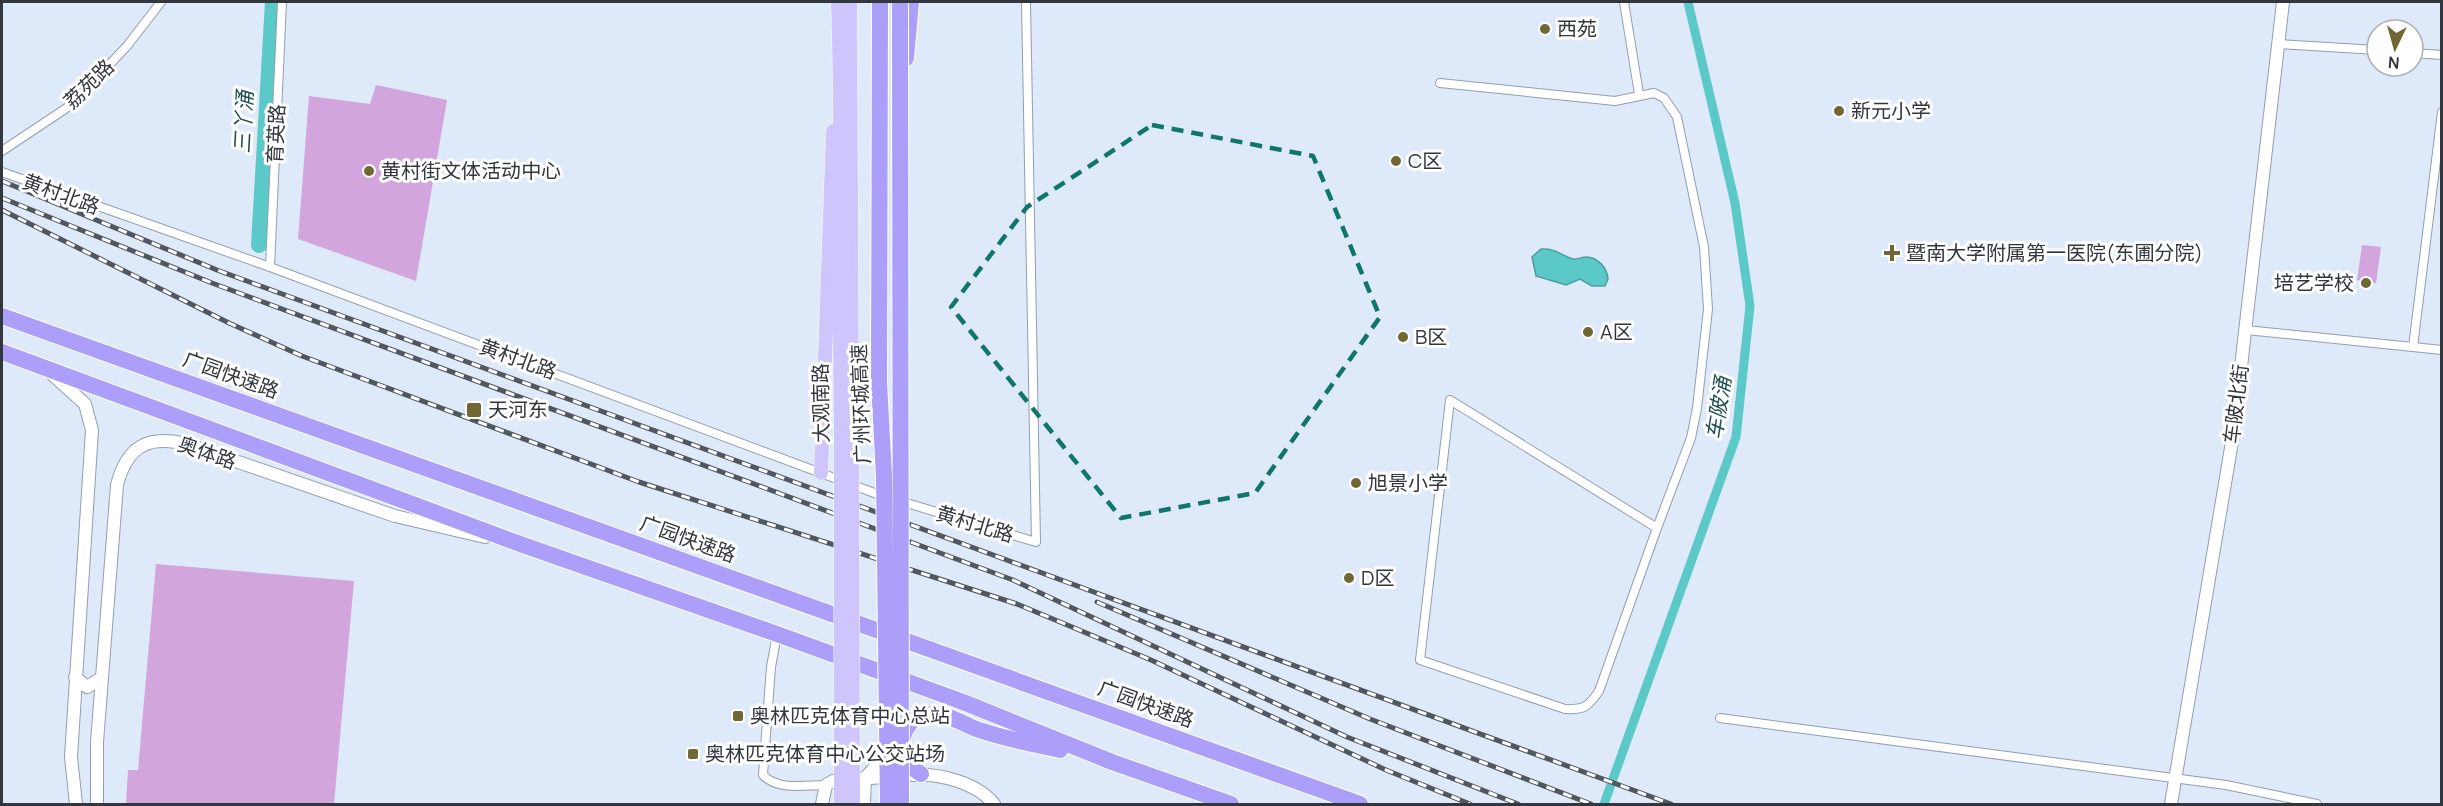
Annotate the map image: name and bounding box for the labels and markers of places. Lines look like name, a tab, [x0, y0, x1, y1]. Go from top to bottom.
place label: 西苑	[1557, 15, 1597, 42]
marker: 西苑	[1538, 22, 1552, 36]
place label: 新元小学	[1851, 97, 1931, 124]
marker: 新元小学	[1832, 104, 1846, 118]
place label: C区	[1408, 147, 1442, 174]
marker: C区	[1389, 154, 1403, 168]
place label: 黄村街文体活动中心	[381, 157, 561, 184]
marker: 黄村街文体活动中心	[362, 164, 376, 178]
place label: 暨南大学附属第一医院(东圃分院)	[1906, 239, 2203, 266]
marker: 暨南大学附属第一医院(东圃分院)	[1883, 244, 1901, 262]
place label: 培艺学校	[2274, 269, 2354, 296]
marker: 培艺学校	[2359, 276, 2373, 290]
place label: A区	[1600, 318, 1633, 345]
place label: B区	[1415, 323, 1447, 350]
marker: A区	[1581, 325, 1595, 339]
marker: B区	[1396, 330, 1410, 344]
place label: 天河东	[488, 396, 548, 423]
marker: 天河东	[465, 401, 483, 419]
place label: 旭景小学	[1368, 469, 1448, 496]
marker: 旭景小学	[1349, 476, 1363, 490]
place label: D区	[1361, 564, 1394, 591]
marker: D区	[1342, 571, 1356, 585]
place label: 奥林匹克体育中心总站	[750, 702, 950, 729]
marker: 奥林匹克体育中心总站	[731, 709, 745, 723]
place label: 奥林匹克体育中心公交站场	[705, 740, 945, 767]
marker: 奥林匹克体育中心公交站场	[686, 747, 700, 761]

